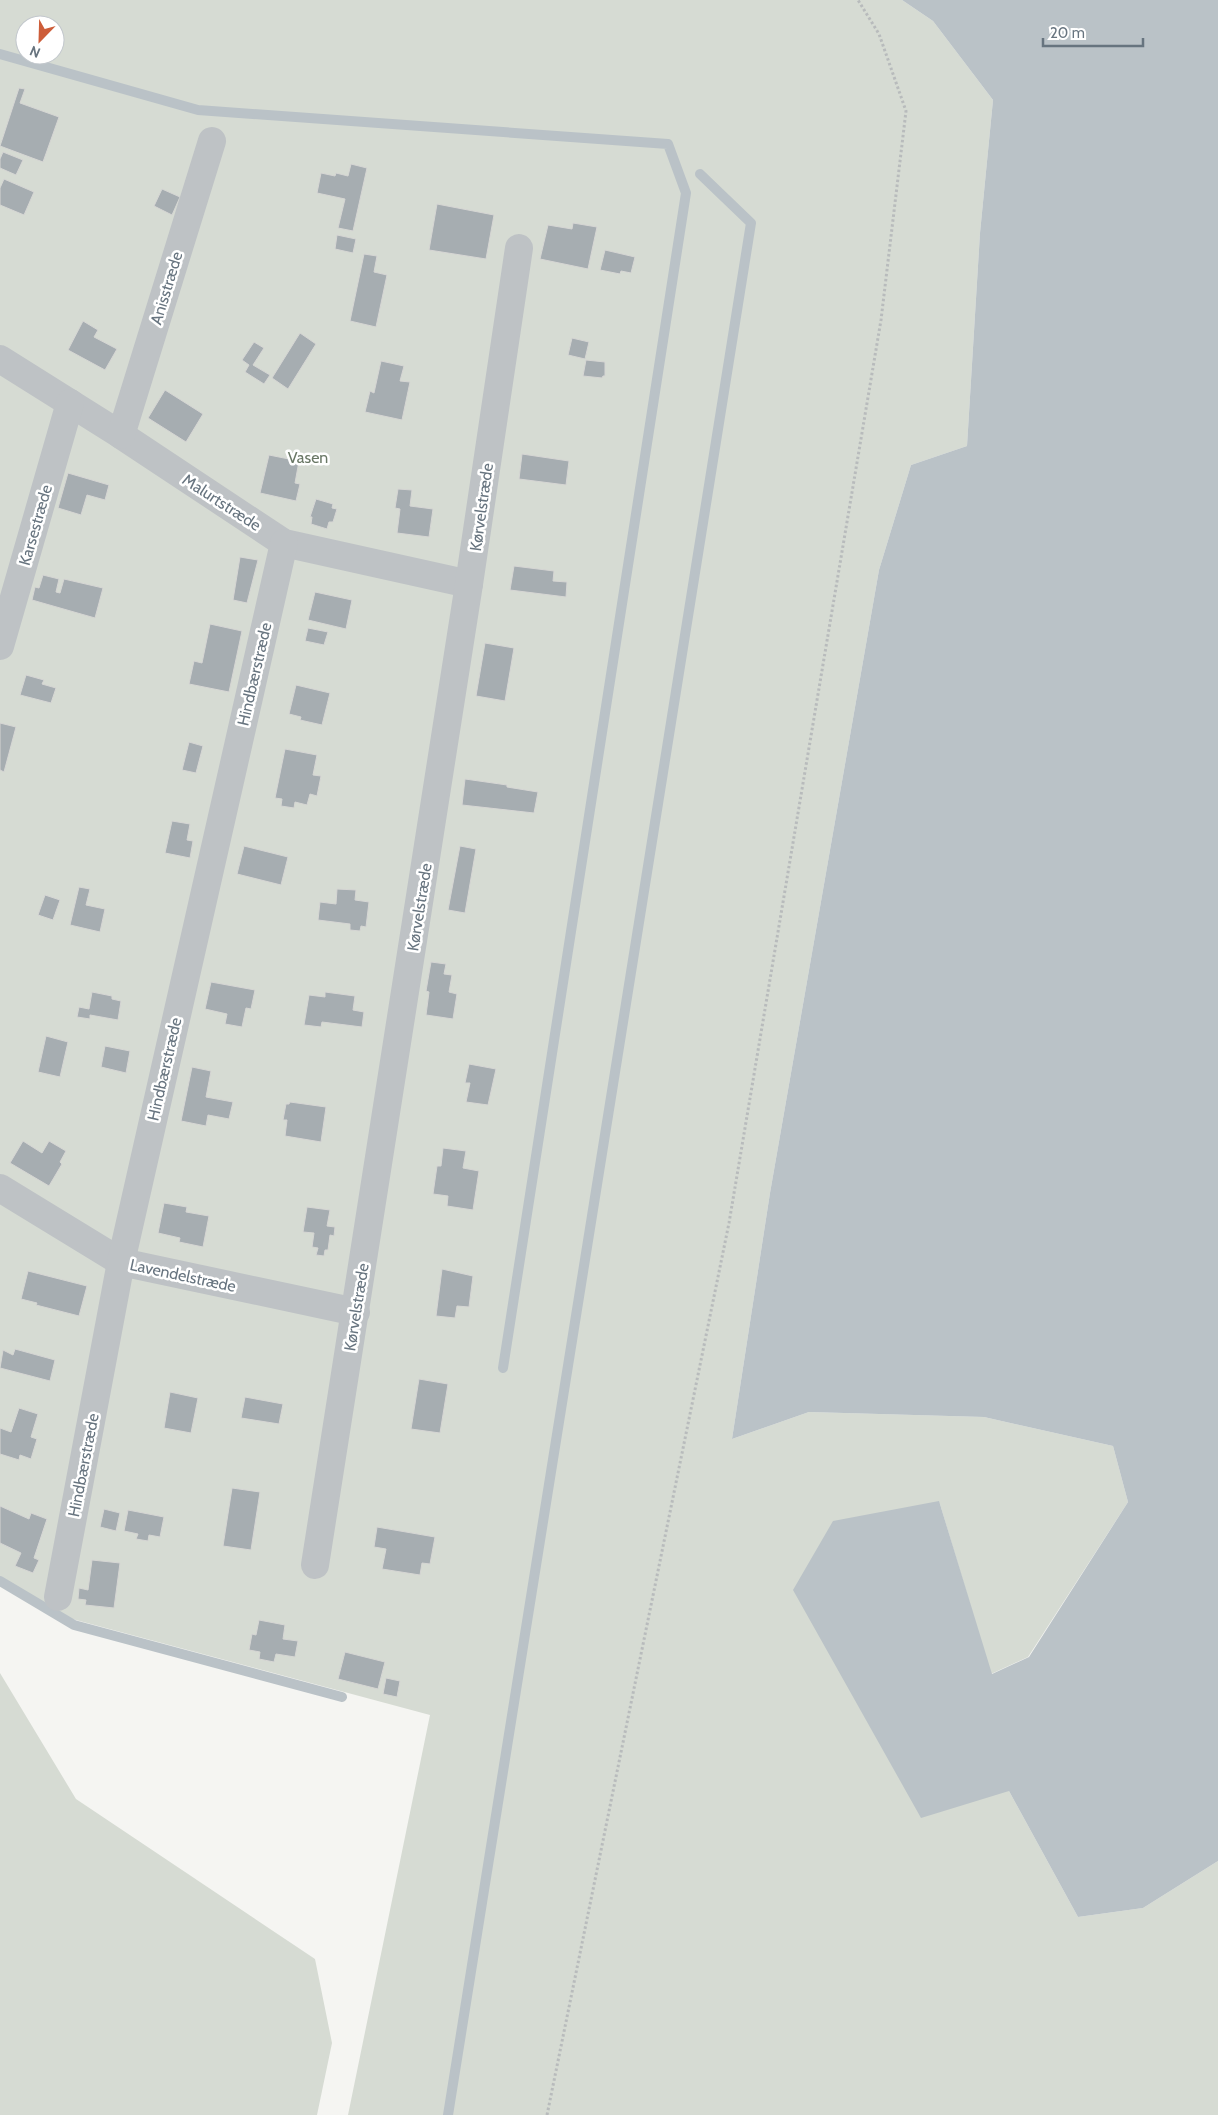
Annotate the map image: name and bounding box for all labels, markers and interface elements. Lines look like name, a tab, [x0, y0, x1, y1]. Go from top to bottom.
north arrow	[15, 15, 65, 65]
scale bar	[1043, 15, 1143, 47]
text: 20 m	[1050, 24, 1085, 42]
text: N	[27, 42, 43, 62]
street label: Anisstræde	[146, 249, 187, 327]
park label: Vasen	[288, 448, 328, 467]
street label: Kørvelstræde	[466, 462, 497, 552]
street label: Malurtstræde	[179, 470, 265, 535]
street label: Karsestræde	[15, 483, 56, 568]
street label: Hindbærstræde	[233, 621, 276, 728]
street label: Kørvelstræde	[403, 862, 436, 952]
street label: Hindbærstræde	[143, 1016, 186, 1123]
street label: Lavendelstræde	[128, 1255, 238, 1296]
street label: Kørvelstræde	[340, 1262, 373, 1352]
street label: Hindbærstræde	[64, 1412, 103, 1519]

